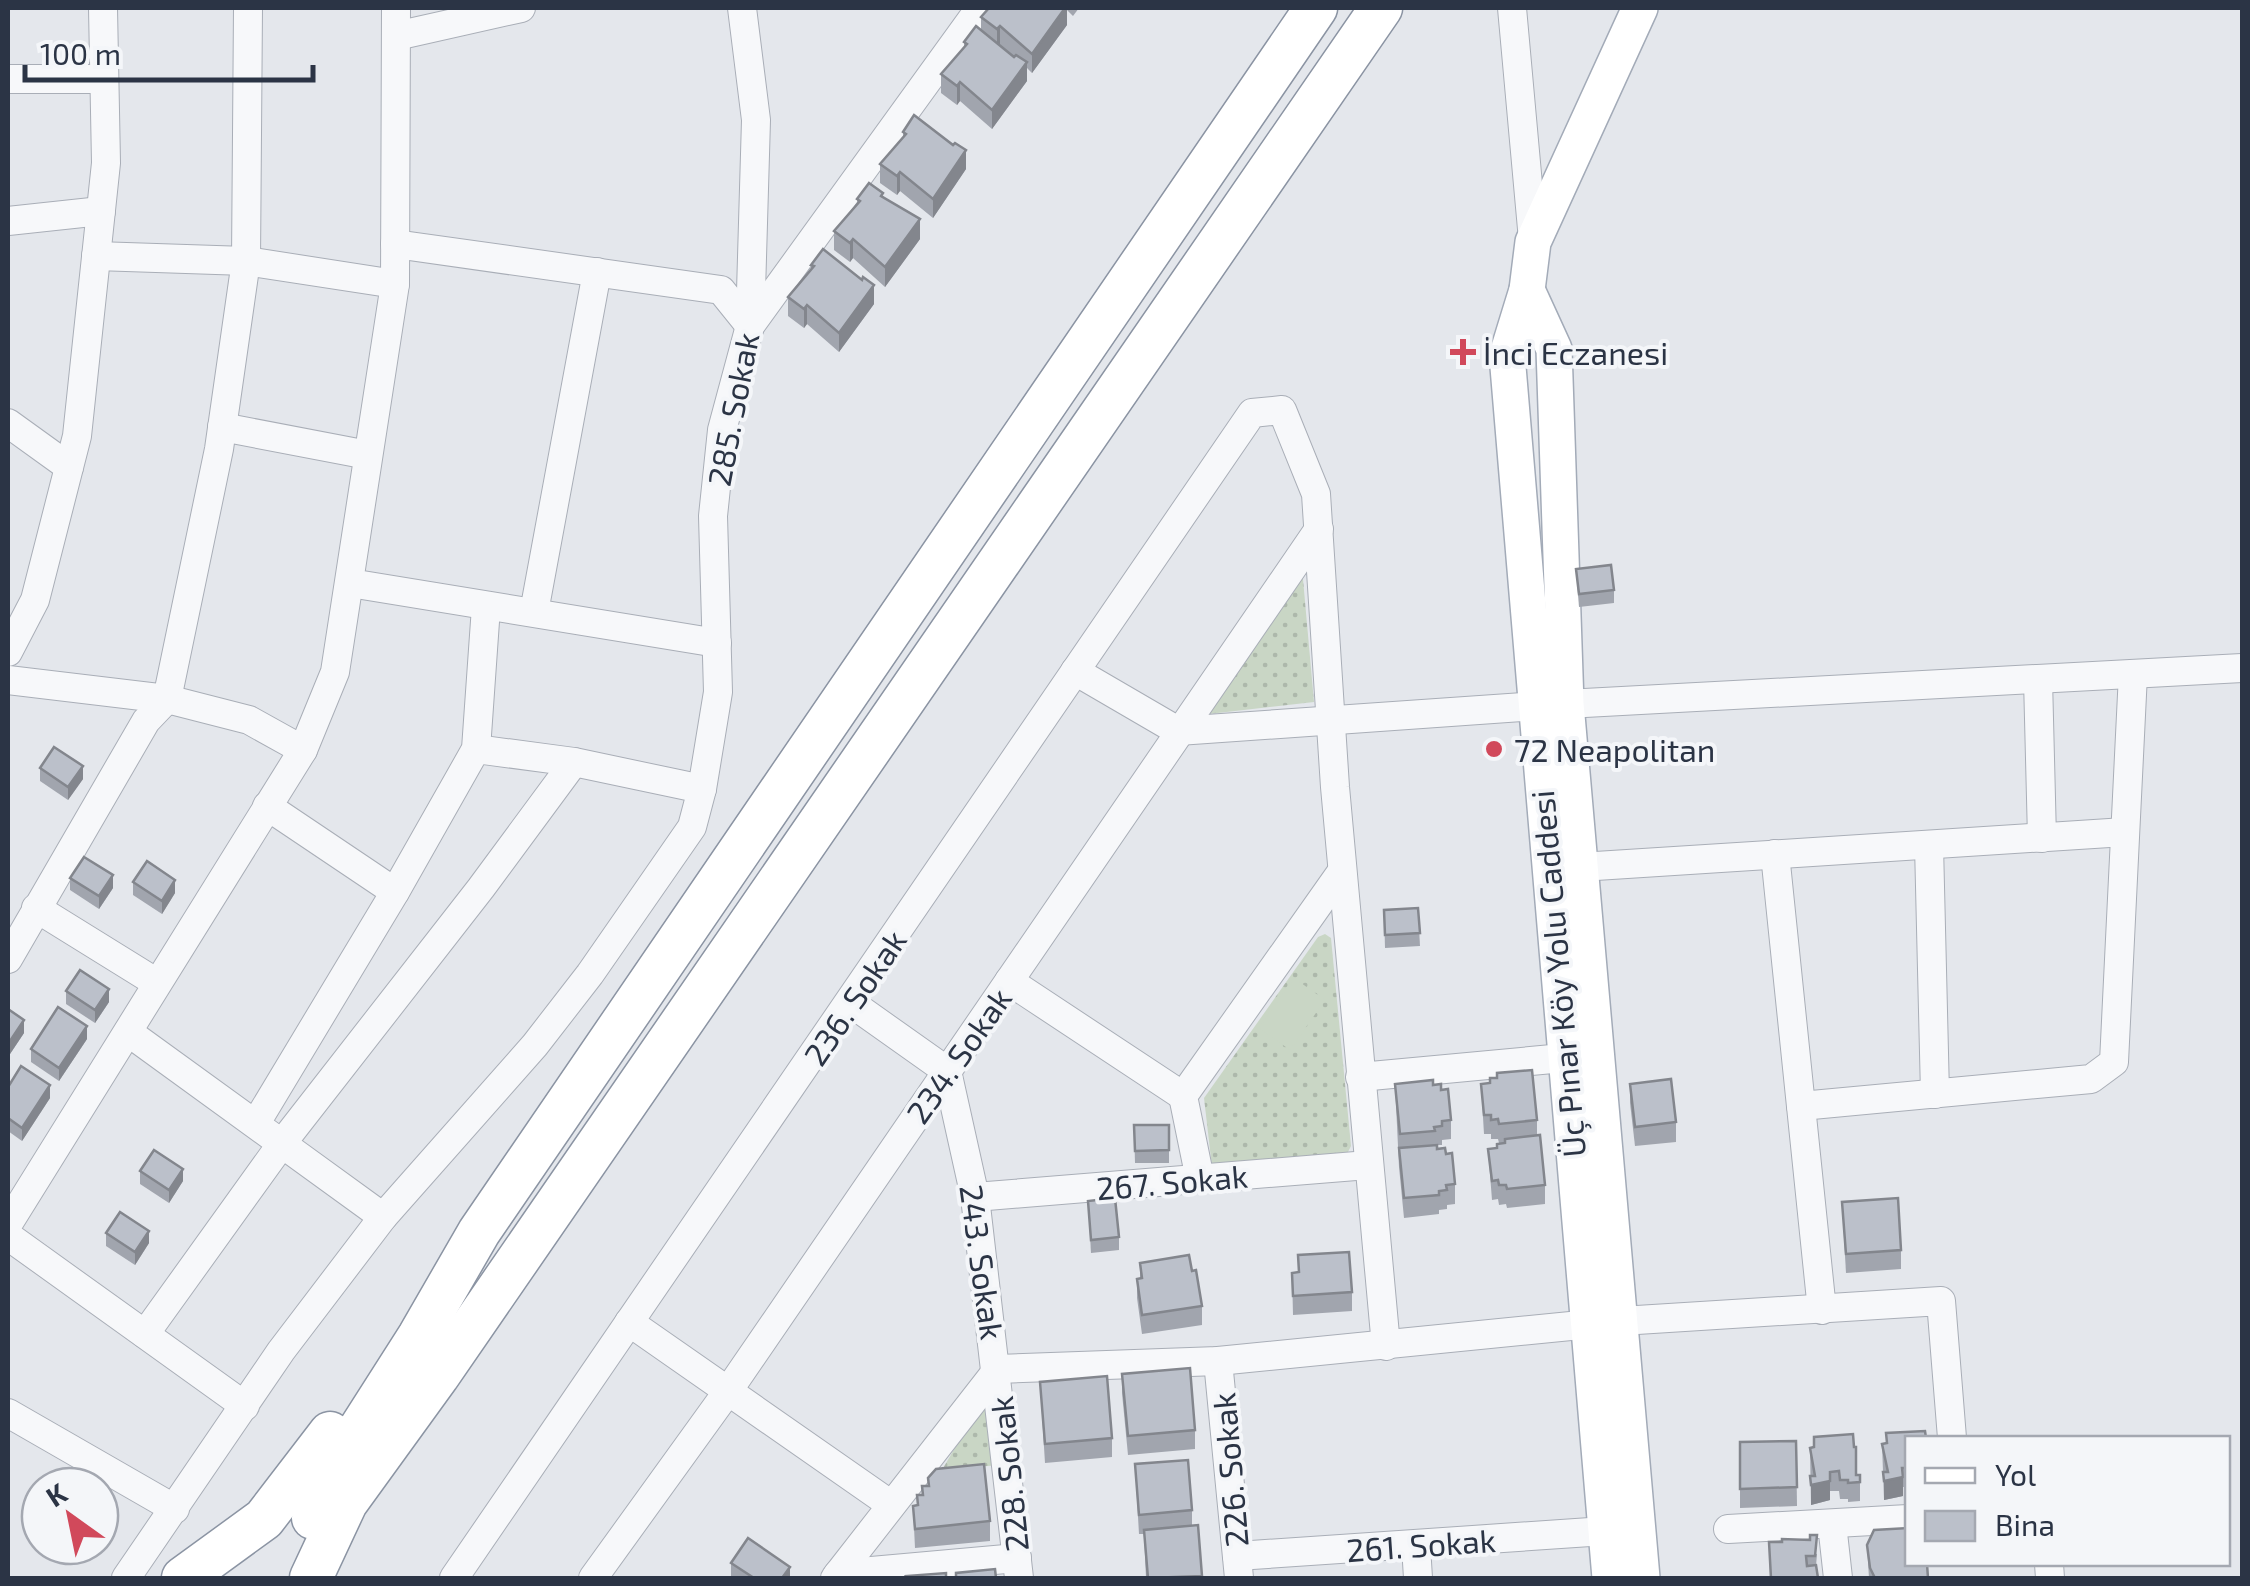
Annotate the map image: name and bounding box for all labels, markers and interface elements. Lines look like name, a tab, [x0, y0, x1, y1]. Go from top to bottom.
scale bar	[25, 20, 312, 82]
text: 100 m	[40, 35, 121, 71]
street label: 285. Sokak	[699, 329, 765, 489]
place label: İnci Eczanesi	[1483, 333, 1668, 371]
marker: İnci Eczanesi	[1452, 341, 1474, 363]
place label: 72 Neapolitan	[1514, 730, 1715, 768]
marker: 72 Neapolitan	[1483, 738, 1505, 760]
street label: Üç Pınar Köy Yolu Caddesi	[1522, 789, 1594, 1159]
street label: 236. Sokak	[795, 922, 913, 1072]
street label: 234. Sokak	[898, 980, 1018, 1130]
street label: 267. Sokak	[1095, 1155, 1249, 1207]
street label: 243. Sokak	[953, 1182, 1013, 1342]
street label: 226. Sokak	[1203, 1391, 1255, 1549]
street label: 228. Sokak	[981, 1394, 1035, 1554]
legend	[1905, 1436, 2230, 1566]
text: Yol	[1995, 1456, 2036, 1492]
north arrow	[20, 1466, 120, 1566]
text: K	[39, 1475, 73, 1513]
text: Bina	[1995, 1506, 2055, 1542]
street label: 261. Sokak	[1345, 1520, 1497, 1568]

